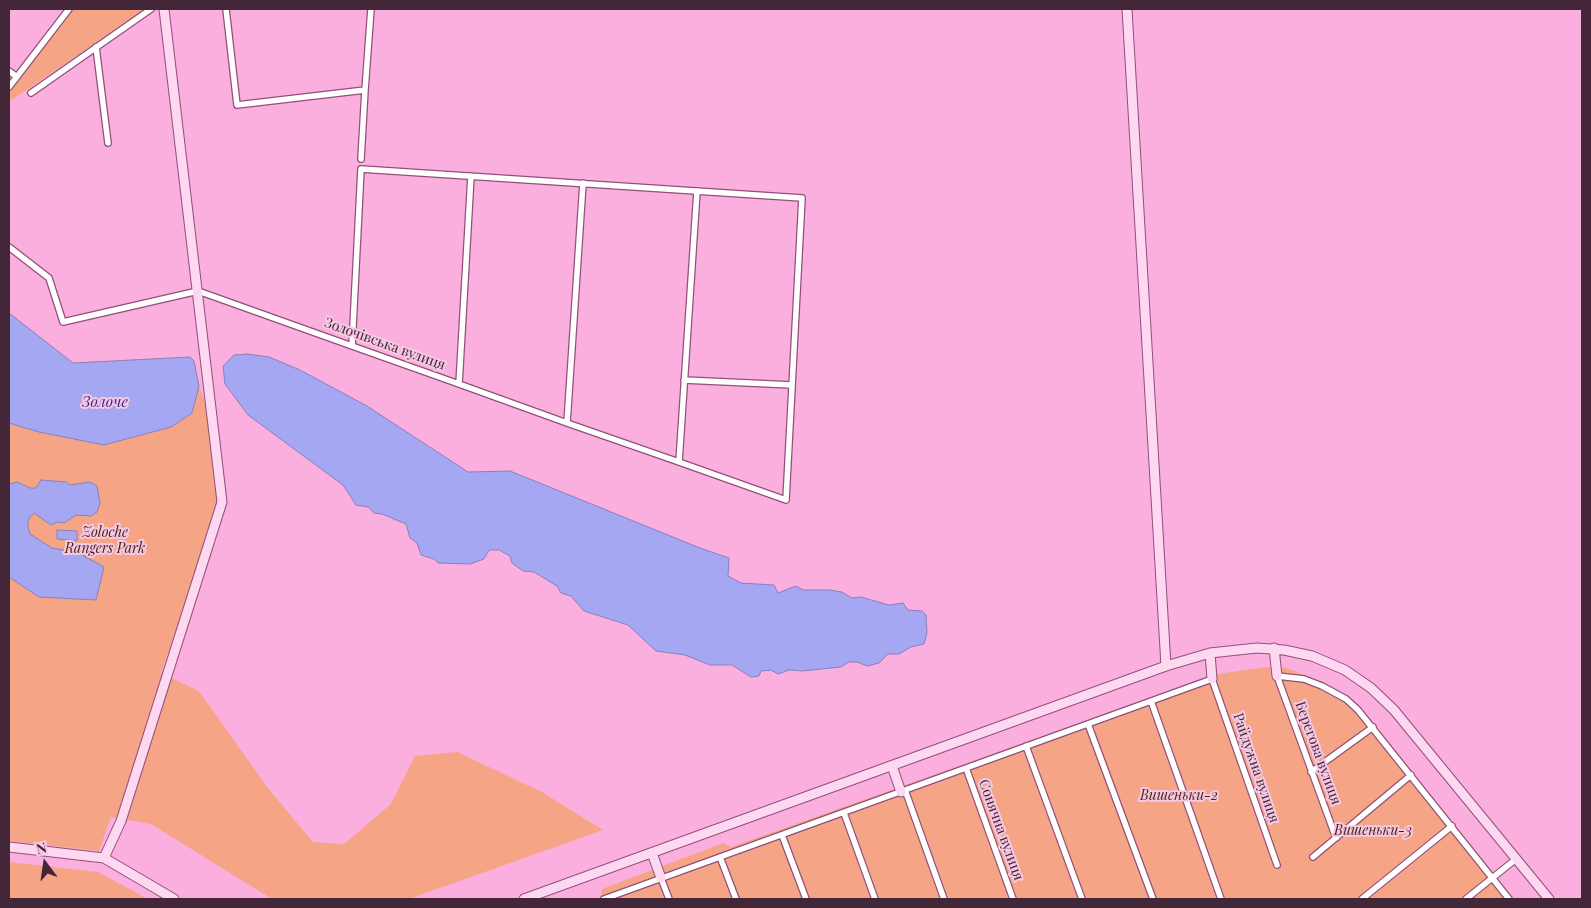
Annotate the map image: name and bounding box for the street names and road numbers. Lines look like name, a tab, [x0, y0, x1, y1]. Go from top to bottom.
street label: Золочівська вулиця	[322, 314, 448, 374]
street label: Берегова вулиця	[1292, 699, 1344, 807]
street label: Райдужна вулиця	[1229, 711, 1283, 825]
street label: Сонячна вулиця	[975, 777, 1027, 883]

